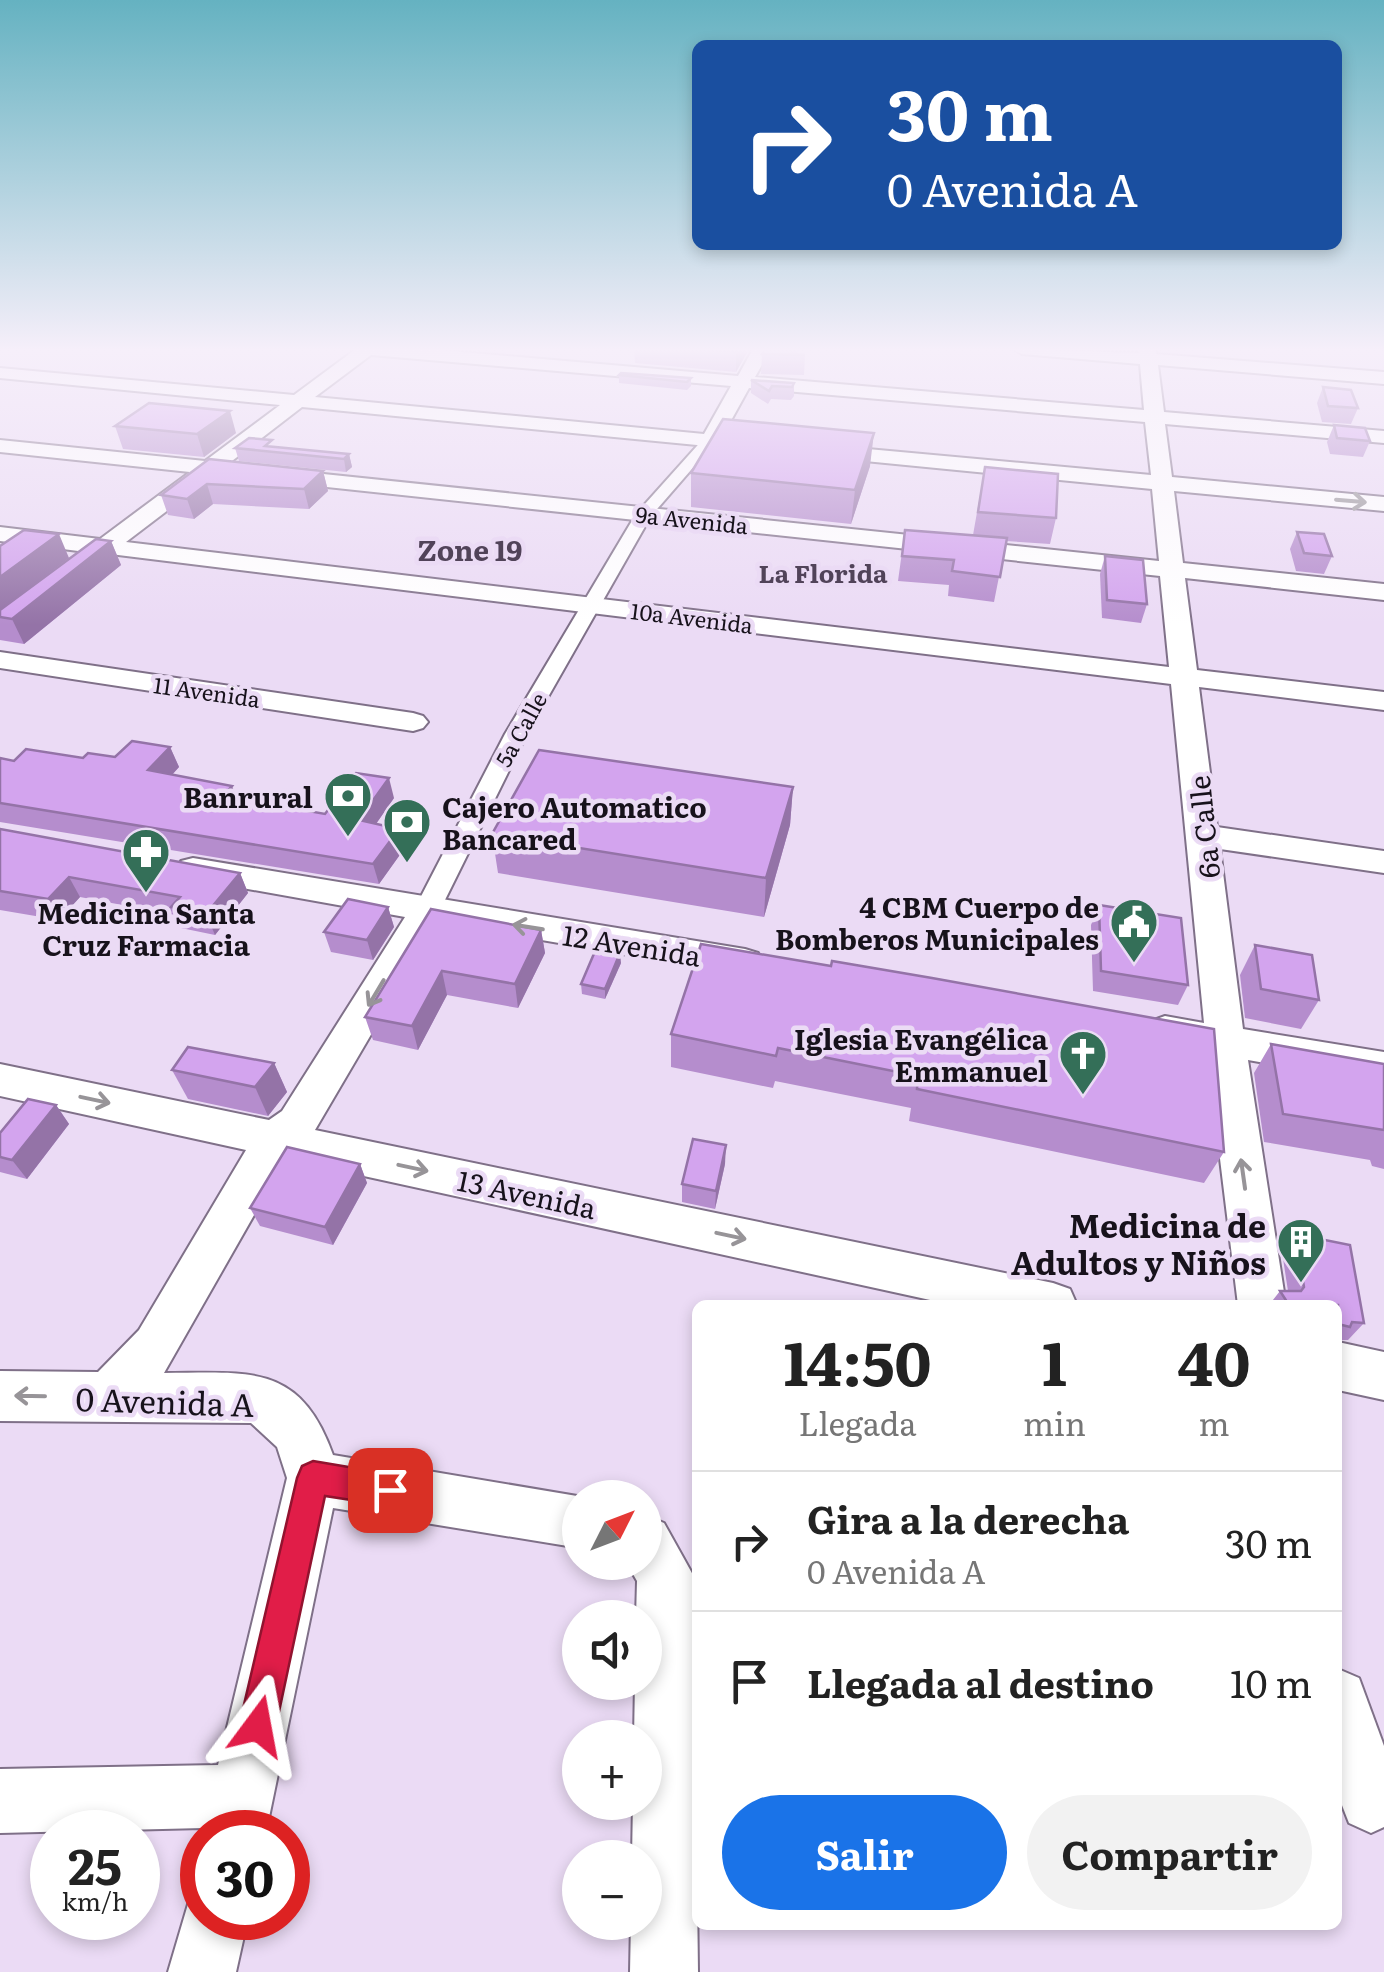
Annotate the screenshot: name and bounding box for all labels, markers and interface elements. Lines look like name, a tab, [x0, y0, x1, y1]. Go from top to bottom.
text: 30 m	[887, 59, 1053, 163]
icon: right	[722, 80, 852, 210]
text: 0 Avenida A	[887, 154, 1138, 221]
one-way arrow	[1335, 492, 1367, 511]
street label: 9a Avenida	[634, 497, 750, 541]
district label: Zone 19	[418, 528, 522, 570]
district label: La Florida	[758, 554, 888, 591]
street label: 10a Avenida	[629, 593, 755, 641]
street label: 11 Avenida	[152, 667, 263, 715]
street label: 5a Calle	[486, 686, 554, 772]
bank icon: Banrural	[322, 770, 374, 838]
street label: 6a Calle	[1177, 774, 1229, 880]
place label: Banrural	[183, 775, 313, 817]
place label: Cajero Automatico Bancared	[442, 785, 707, 859]
bank icon: Cajero Automatico Bancared	[381, 796, 433, 864]
pharmacy icon: Medicina Santa Cruz Farmacia	[120, 826, 172, 894]
place label: 4 CBM Cuerpo de Bomberos Municipales	[775, 885, 1099, 959]
place label: Medicina Santa Cruz Farmacia	[37, 891, 256, 965]
public building icon: 4 CBM Cuerpo de Bomberos Municipales	[1108, 896, 1160, 964]
street label: 12 Avenida	[560, 912, 704, 976]
one-way arrow	[512, 917, 545, 935]
one-way arrow	[366, 978, 386, 1007]
place label: Iglesia Evangélica Emmanuel	[794, 1017, 1049, 1091]
church icon: Iglesia Evangélica Emmanuel	[1057, 1028, 1109, 1096]
one-way arrow	[78, 1092, 110, 1111]
street label: 13 Avenida	[454, 1158, 600, 1228]
one-way arrow	[1234, 1158, 1252, 1190]
one-way arrow	[396, 1160, 428, 1179]
place label: Medicina de Adultos y Niños	[1011, 1200, 1266, 1285]
building icon: Medicina de Adultos y Niños	[1275, 1216, 1327, 1284]
one-way arrow	[714, 1228, 746, 1247]
text: 14:50	[783, 1315, 932, 1404]
text: 1	[1042, 1315, 1067, 1404]
text: 40	[1177, 1315, 1251, 1404]
street label: 0 Avenida A	[75, 1373, 256, 1427]
one-way arrow	[15, 1386, 48, 1406]
text: Llegada	[798, 1398, 917, 1446]
text: min	[1023, 1398, 1086, 1446]
text: m	[1198, 1398, 1229, 1446]
pin	[348, 1448, 433, 1533]
icon: arrive	[363, 1463, 418, 1518]
north arrow	[562, 1480, 662, 1580]
map controls	[562, 1480, 662, 1940]
text: Gira a la derecha	[807, 1489, 1129, 1546]
text: 30 m	[1225, 1513, 1312, 1570]
icon: right	[722, 1514, 777, 1569]
text: 0 Avenida A	[807, 1546, 986, 1594]
button: sound	[562, 1600, 662, 1700]
text: Llegada al destino	[807, 1653, 1154, 1710]
text: 10 m	[1230, 1653, 1312, 1710]
icon: arrive	[722, 1654, 777, 1709]
position arrow	[206, 1674, 310, 1778]
button: +	[562, 1720, 662, 1820]
button: Salir	[722, 1795, 1007, 1910]
button: Compartir	[1027, 1795, 1312, 1910]
speed limit sign: 30	[180, 1810, 310, 1940]
text: 25	[68, 1826, 122, 1900]
button: −	[562, 1840, 662, 1940]
text: km/h	[62, 1882, 128, 1919]

